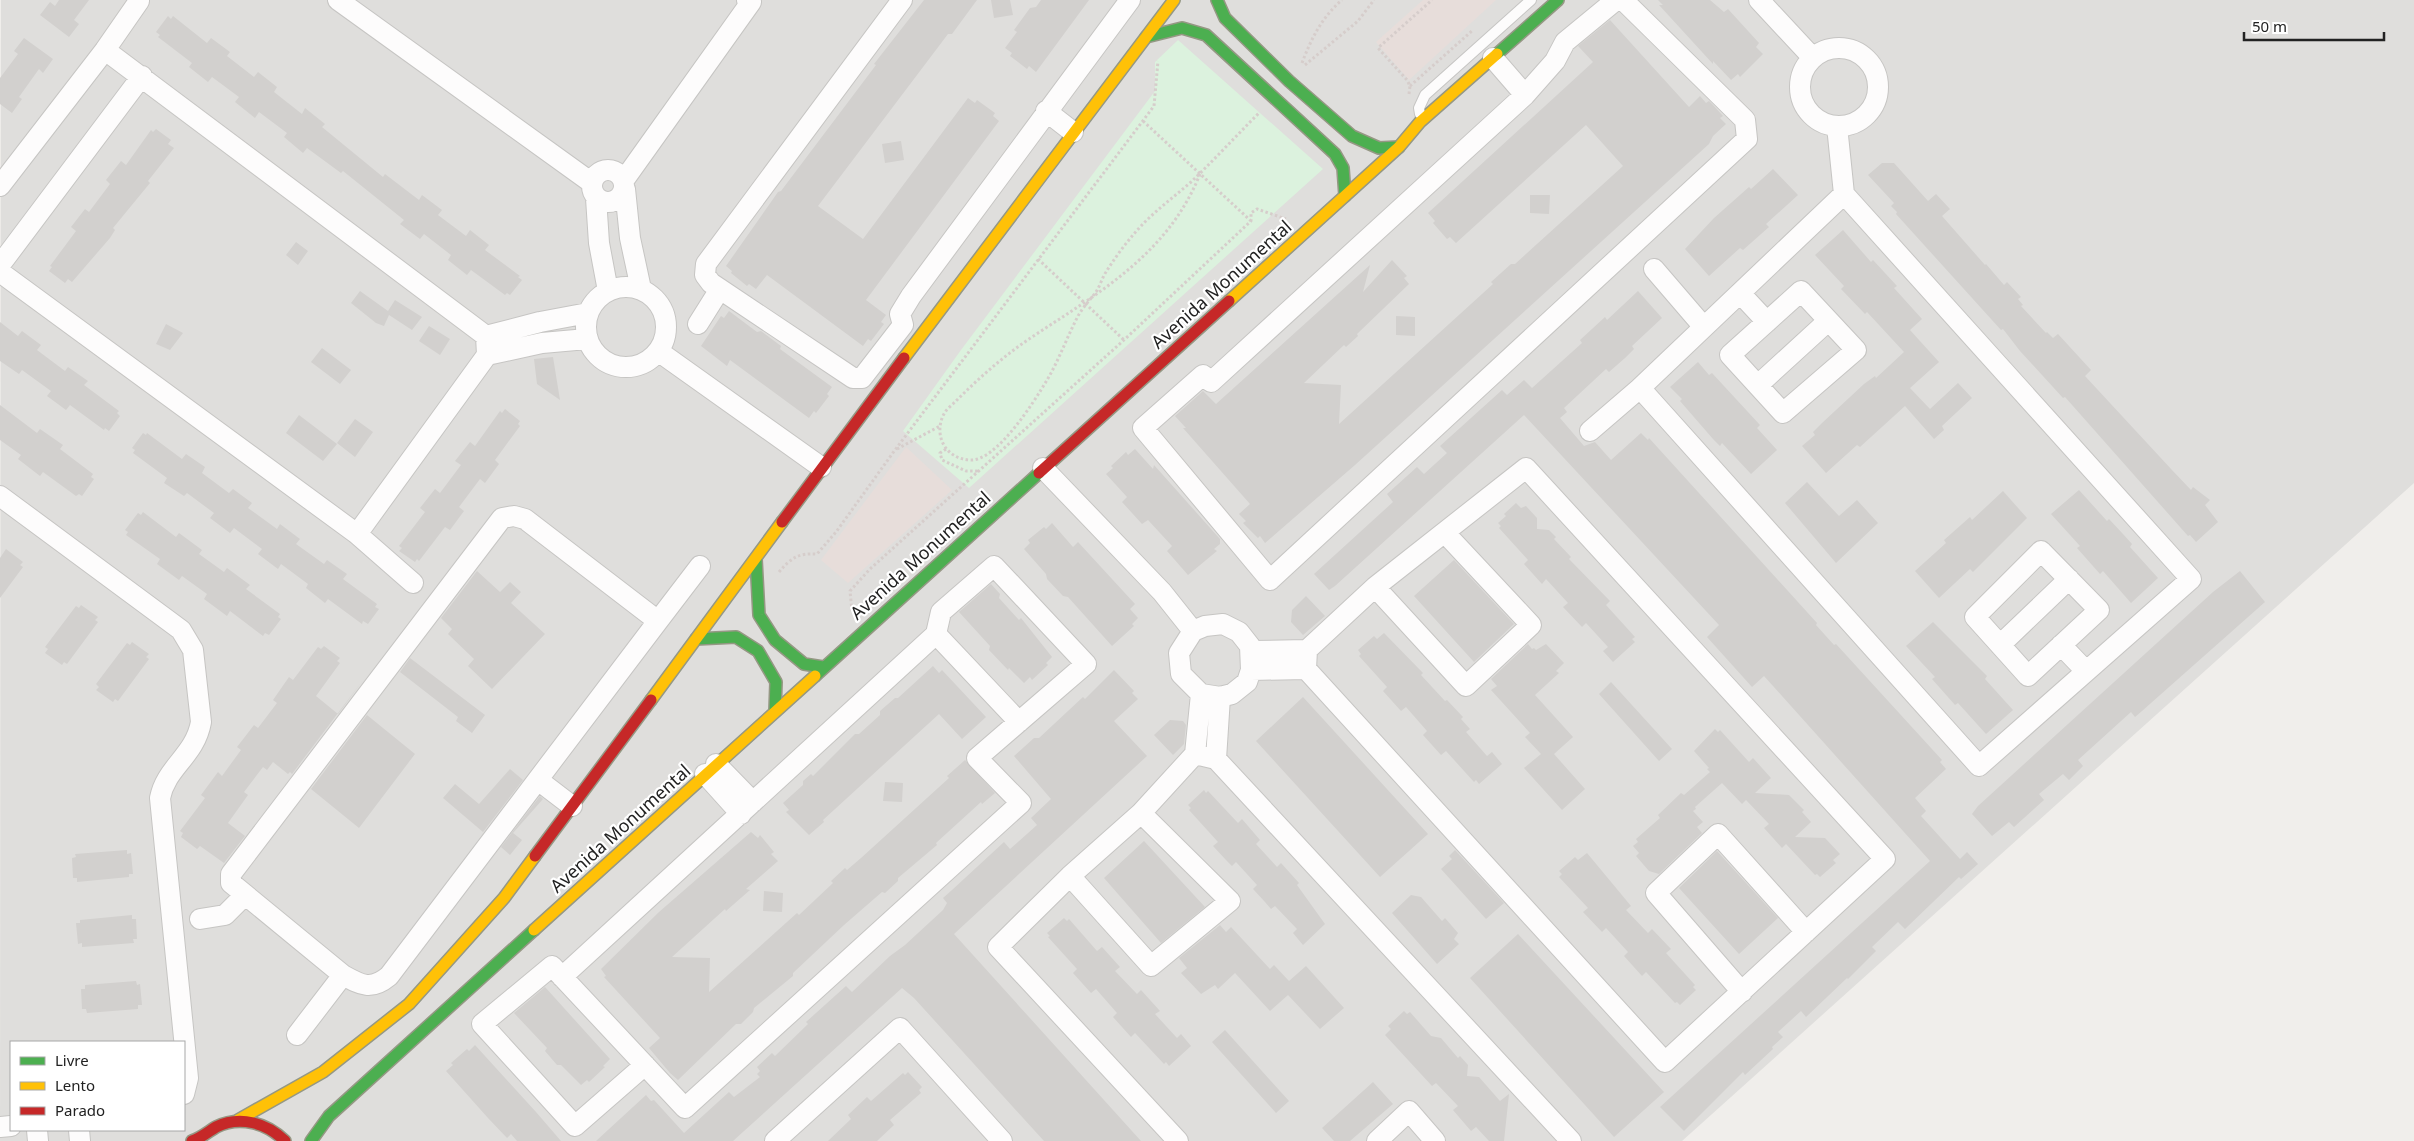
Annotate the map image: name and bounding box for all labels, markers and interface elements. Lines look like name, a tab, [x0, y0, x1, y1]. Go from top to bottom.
scale bar	[2244, 10, 2384, 42]
text: 50 m	[2252, 16, 2287, 36]
street label: Avenida Monumental	[1146, 214, 1296, 354]
street label: Avenida Monumental	[845, 485, 995, 625]
street label: Avenida Monumental	[545, 758, 695, 898]
legend	[10, 1041, 185, 1131]
text: Livre	[55, 1050, 89, 1070]
text: Lento	[55, 1075, 95, 1095]
text: Parado	[55, 1100, 105, 1120]

